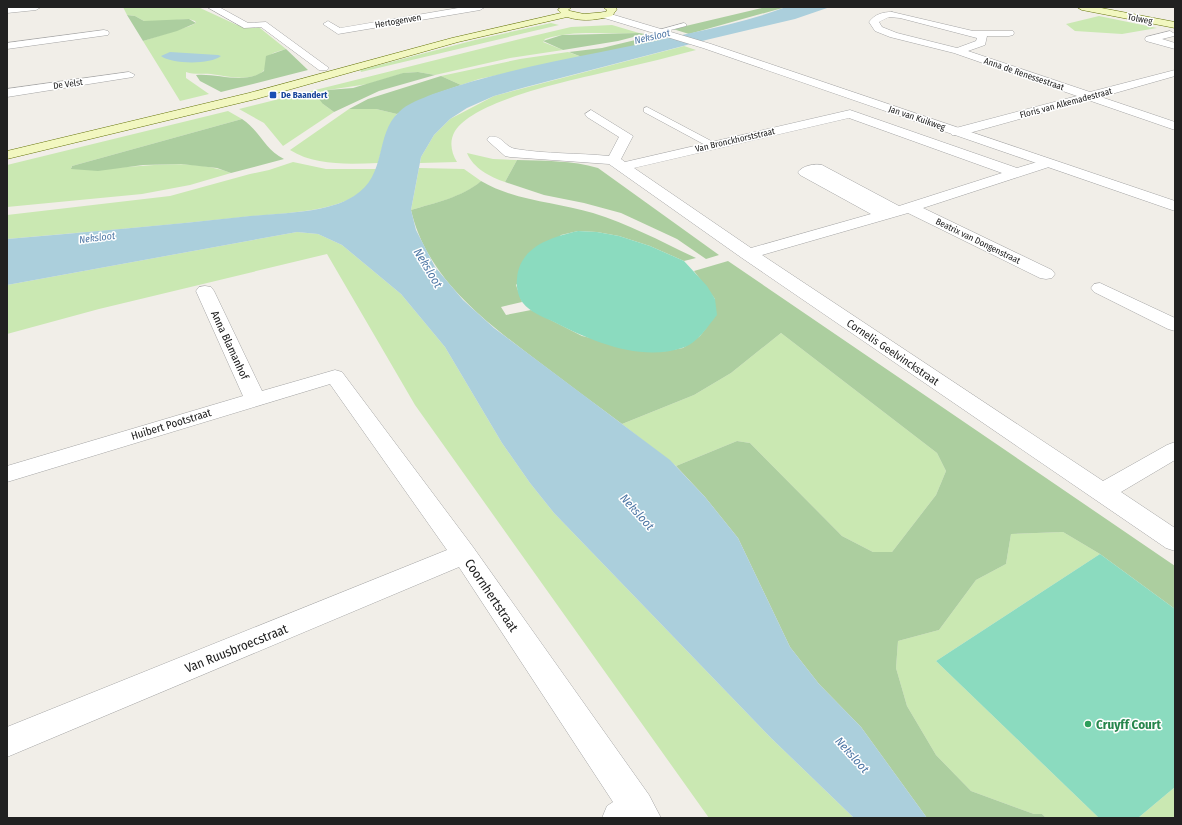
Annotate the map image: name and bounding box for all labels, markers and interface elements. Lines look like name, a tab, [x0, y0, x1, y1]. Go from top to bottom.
street label: Hertogenven	[374, 12, 422, 30]
street label: Tolweg	[1127, 12, 1154, 26]
water label: Neksloot	[633, 27, 672, 47]
street label: Anna de Renessestraat	[983, 56, 1065, 92]
street label: De Velst	[53, 77, 83, 91]
street label: Floris van Alkemadestraat	[1019, 86, 1113, 120]
marker: De Baandert	[268, 90, 278, 100]
place label: De Baandert	[281, 90, 328, 100]
street label: Jan van Kuikweg	[887, 104, 947, 133]
street label: Van Bronckhorststraat	[694, 126, 776, 154]
street label: Beatrix van Dongenstraat	[934, 216, 1022, 266]
water label: Neksloot	[78, 230, 117, 246]
water label: Neksloot	[411, 246, 445, 290]
street label: Anna Blamanhof	[208, 309, 251, 382]
street label: Cornelis Geelvinckstraat	[844, 317, 942, 388]
street label: Huibert Pootstraat	[129, 406, 213, 443]
water label: Neksloot	[617, 491, 657, 533]
street label: Coornhertstraat	[462, 556, 522, 635]
street label: Van Ruusbroecstraat	[183, 621, 290, 676]
place label: Cruyff Court	[1096, 717, 1162, 732]
marker: Cruyff Court	[1083, 719, 1093, 729]
water label: Neksloot	[832, 734, 872, 776]

